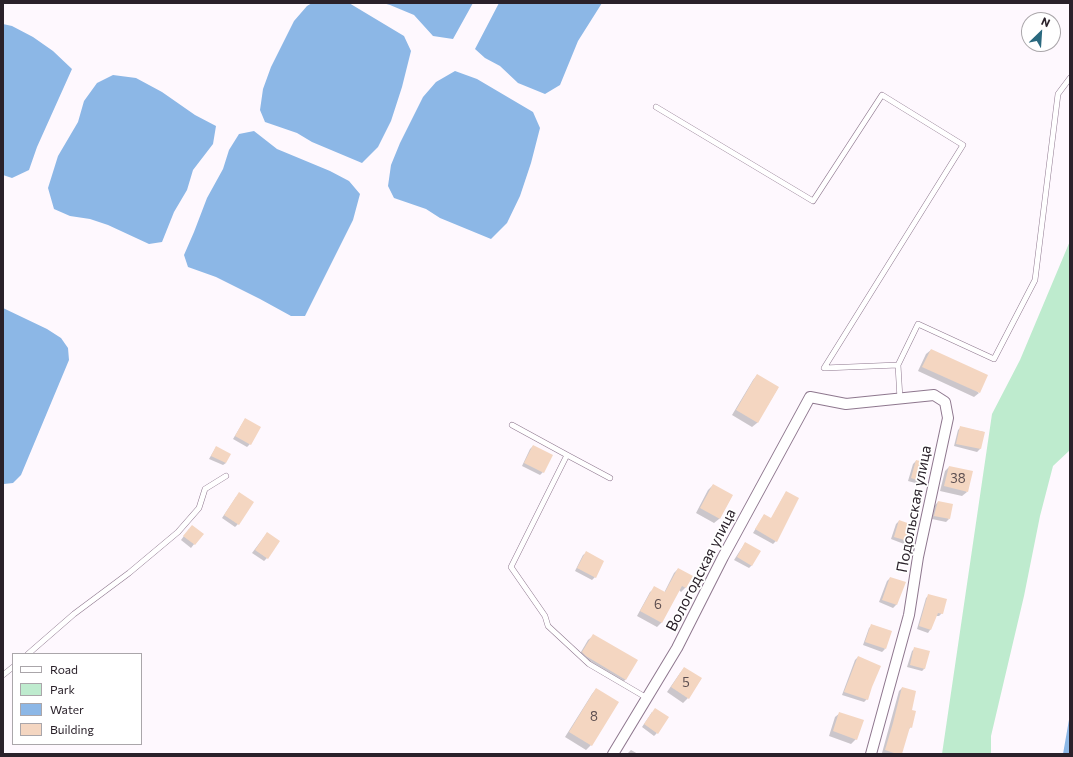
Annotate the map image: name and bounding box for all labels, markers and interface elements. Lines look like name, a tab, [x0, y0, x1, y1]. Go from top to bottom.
north arrow	[1021, 12, 1061, 52]
text: N	[1039, 14, 1052, 29]
street label: Подольская улица	[893, 444, 935, 574]
house number: 38	[950, 471, 966, 487]
street label: Вологодская улица	[662, 506, 740, 634]
house number: 6	[654, 597, 662, 613]
legend	[12, 653, 142, 745]
text: Road	[50, 662, 78, 676]
house number: 5	[682, 675, 690, 691]
text: Park	[50, 682, 75, 696]
text: Water	[50, 702, 84, 716]
house number: 8	[590, 709, 598, 725]
text: Building	[50, 722, 94, 736]

